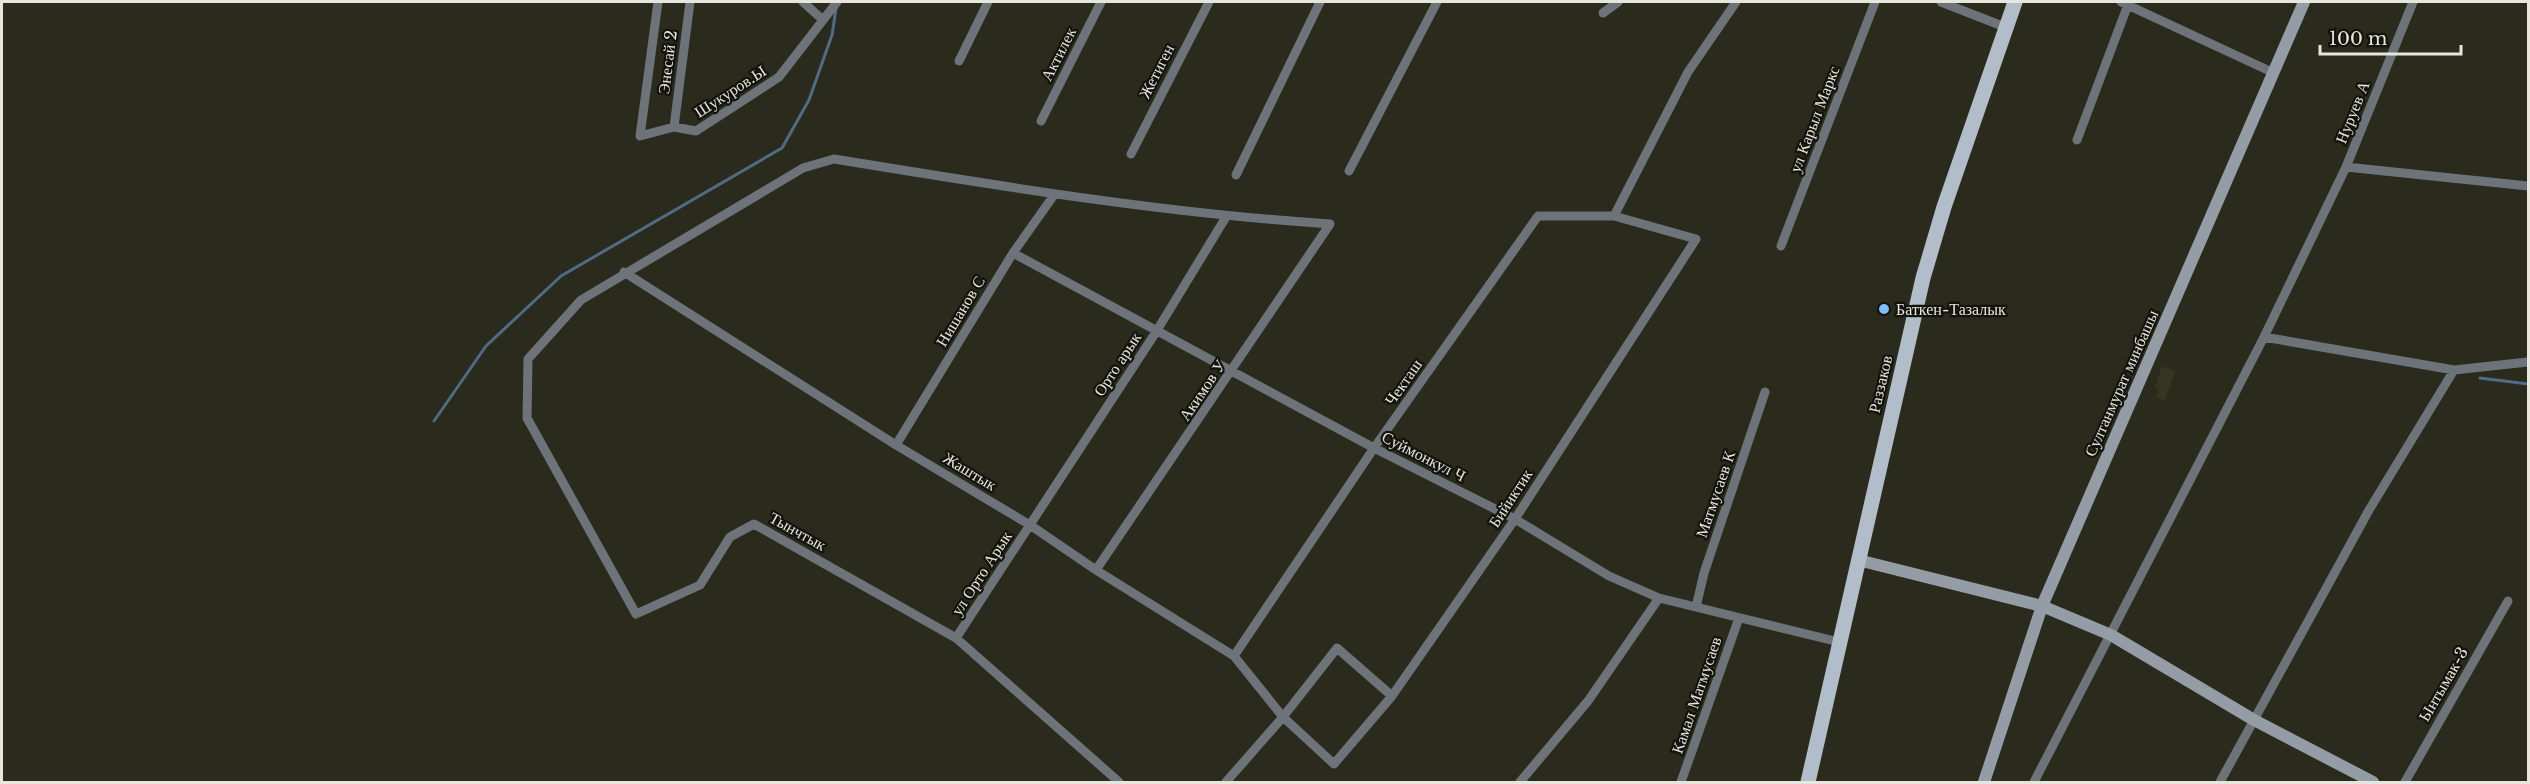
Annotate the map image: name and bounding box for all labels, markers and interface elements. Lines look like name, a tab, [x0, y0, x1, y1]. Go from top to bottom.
scale bar	[2320, 18, 2461, 56]
street label: Актилек	[1036, 24, 1080, 84]
text: 100 m	[2329, 28, 2387, 50]
street label: Энесай 2	[653, 29, 681, 95]
street label: Жетиген	[1134, 40, 1178, 101]
street label: Шукуров.Ы	[690, 60, 770, 122]
street label: ул Карыл Маркс	[1784, 63, 1844, 175]
street label: Нуруев А	[2330, 77, 2374, 146]
street label: Нишанов С	[931, 272, 989, 350]
place label: Баткен-Тазалык	[1896, 299, 2006, 319]
marker: Баткен-Тазалык	[1877, 302, 1891, 316]
street label: Султанмурат минбашы	[2080, 306, 2162, 459]
street label: Орто арык	[1089, 328, 1145, 400]
street label: Раззаков	[1864, 353, 1896, 415]
street label: Акимов У	[1174, 355, 1230, 424]
street label: Чекташ	[1380, 355, 1426, 409]
street label: Суймонкул Ч	[1379, 426, 1469, 486]
street label: Жаштык	[940, 447, 1001, 495]
street label: Матмусаев К	[1691, 448, 1739, 540]
street label: Бийиктик	[1484, 465, 1536, 531]
street label: Тынчтык	[766, 507, 830, 555]
street label: ул Орто Арык	[946, 527, 1016, 619]
street label: Камал Матмусаев	[1667, 633, 1726, 756]
street label: Ынтымак-3	[2414, 643, 2472, 725]

